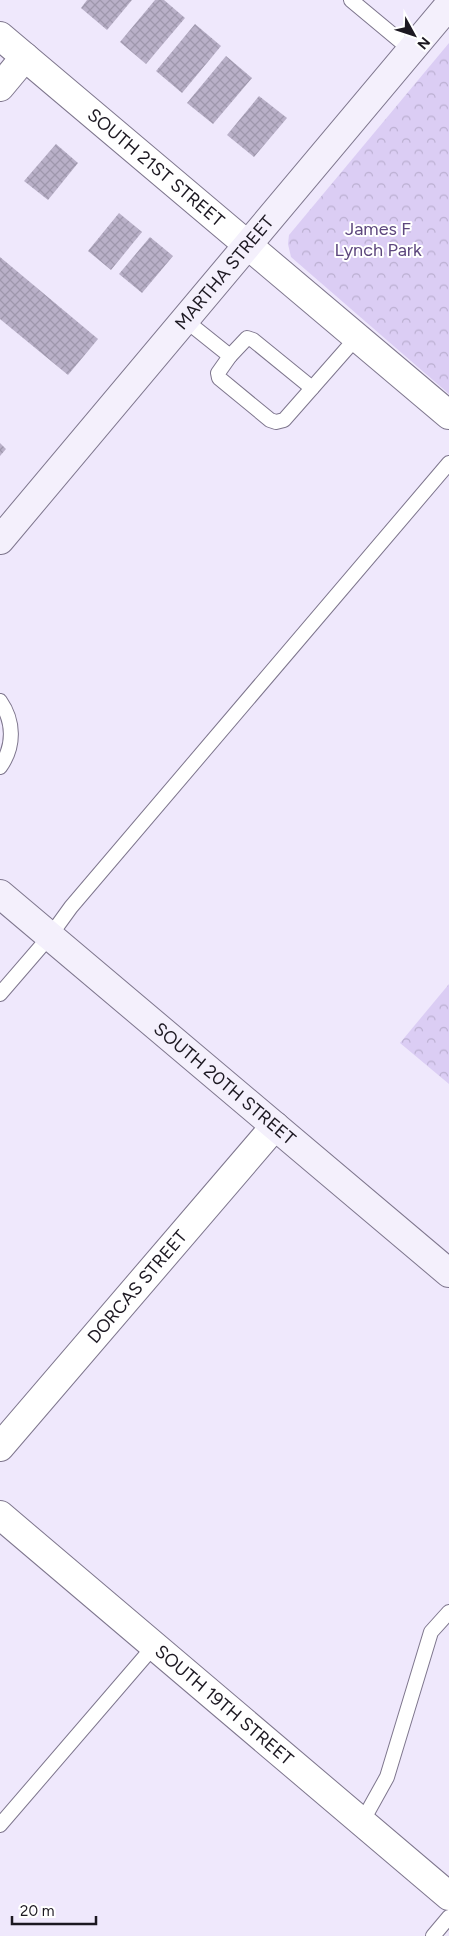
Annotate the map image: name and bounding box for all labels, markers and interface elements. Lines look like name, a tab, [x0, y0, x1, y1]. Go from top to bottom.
north arrow	[389, 10, 439, 60]
text: N	[414, 33, 434, 53]
street label: SOUTH 21ST STREET	[83, 104, 229, 232]
street label: MARTHA STREET	[170, 211, 279, 334]
park label: James F Lynch Park	[334, 218, 422, 261]
street label: SOUTH 20TH STREET	[149, 1018, 300, 1150]
street label: DORCAS STREET	[83, 1226, 192, 1348]
street label: SOUTH 19TH STREET	[150, 1640, 298, 1770]
scale bar	[12, 1894, 96, 1926]
text: 20 m	[20, 1902, 54, 1920]

